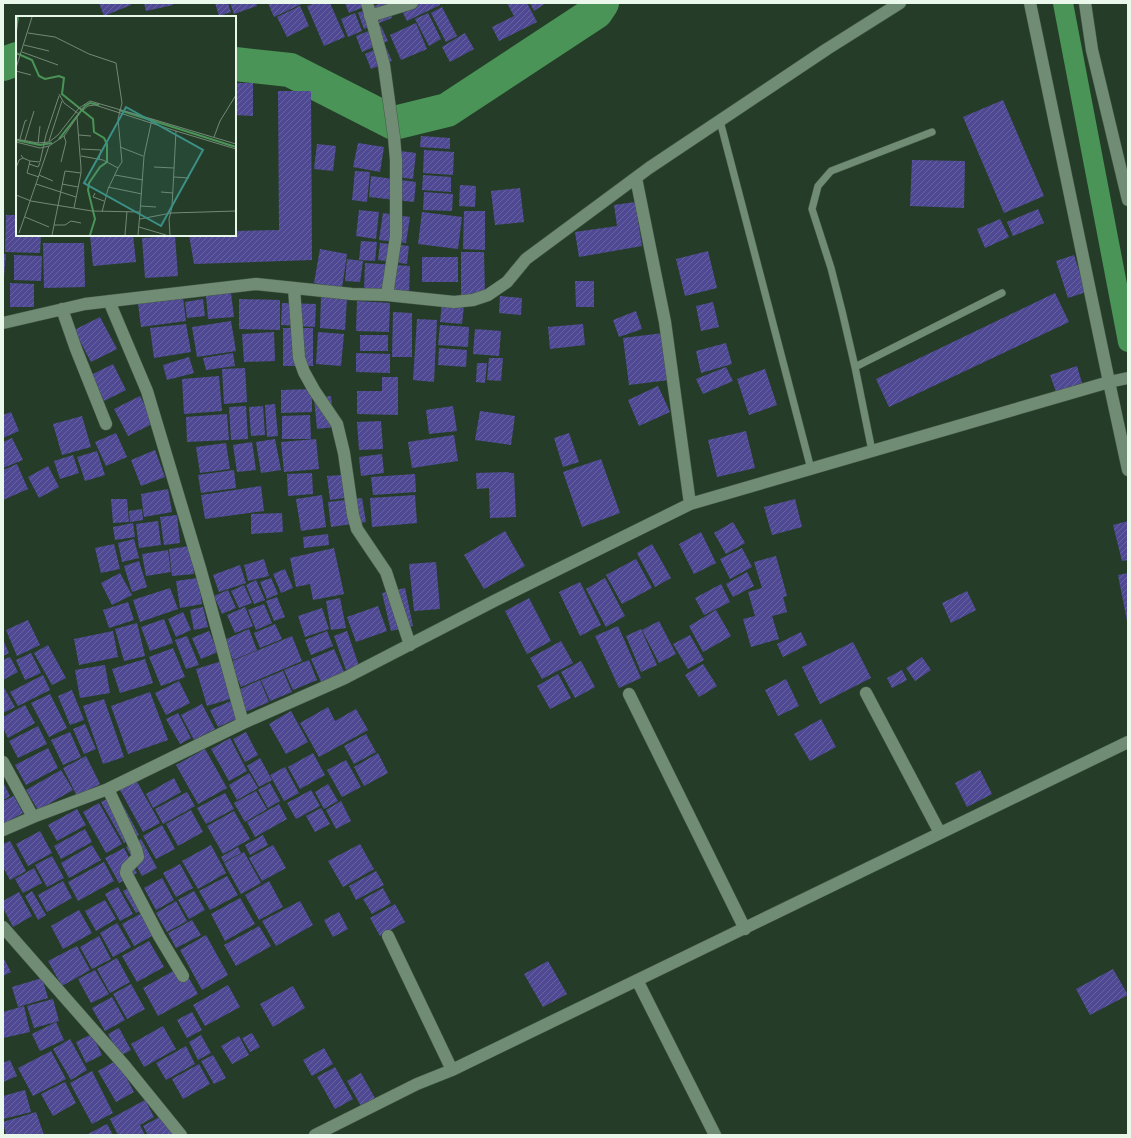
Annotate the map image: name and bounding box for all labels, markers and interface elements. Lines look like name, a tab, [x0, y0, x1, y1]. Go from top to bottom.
inset map	[16, 16, 236, 236]

